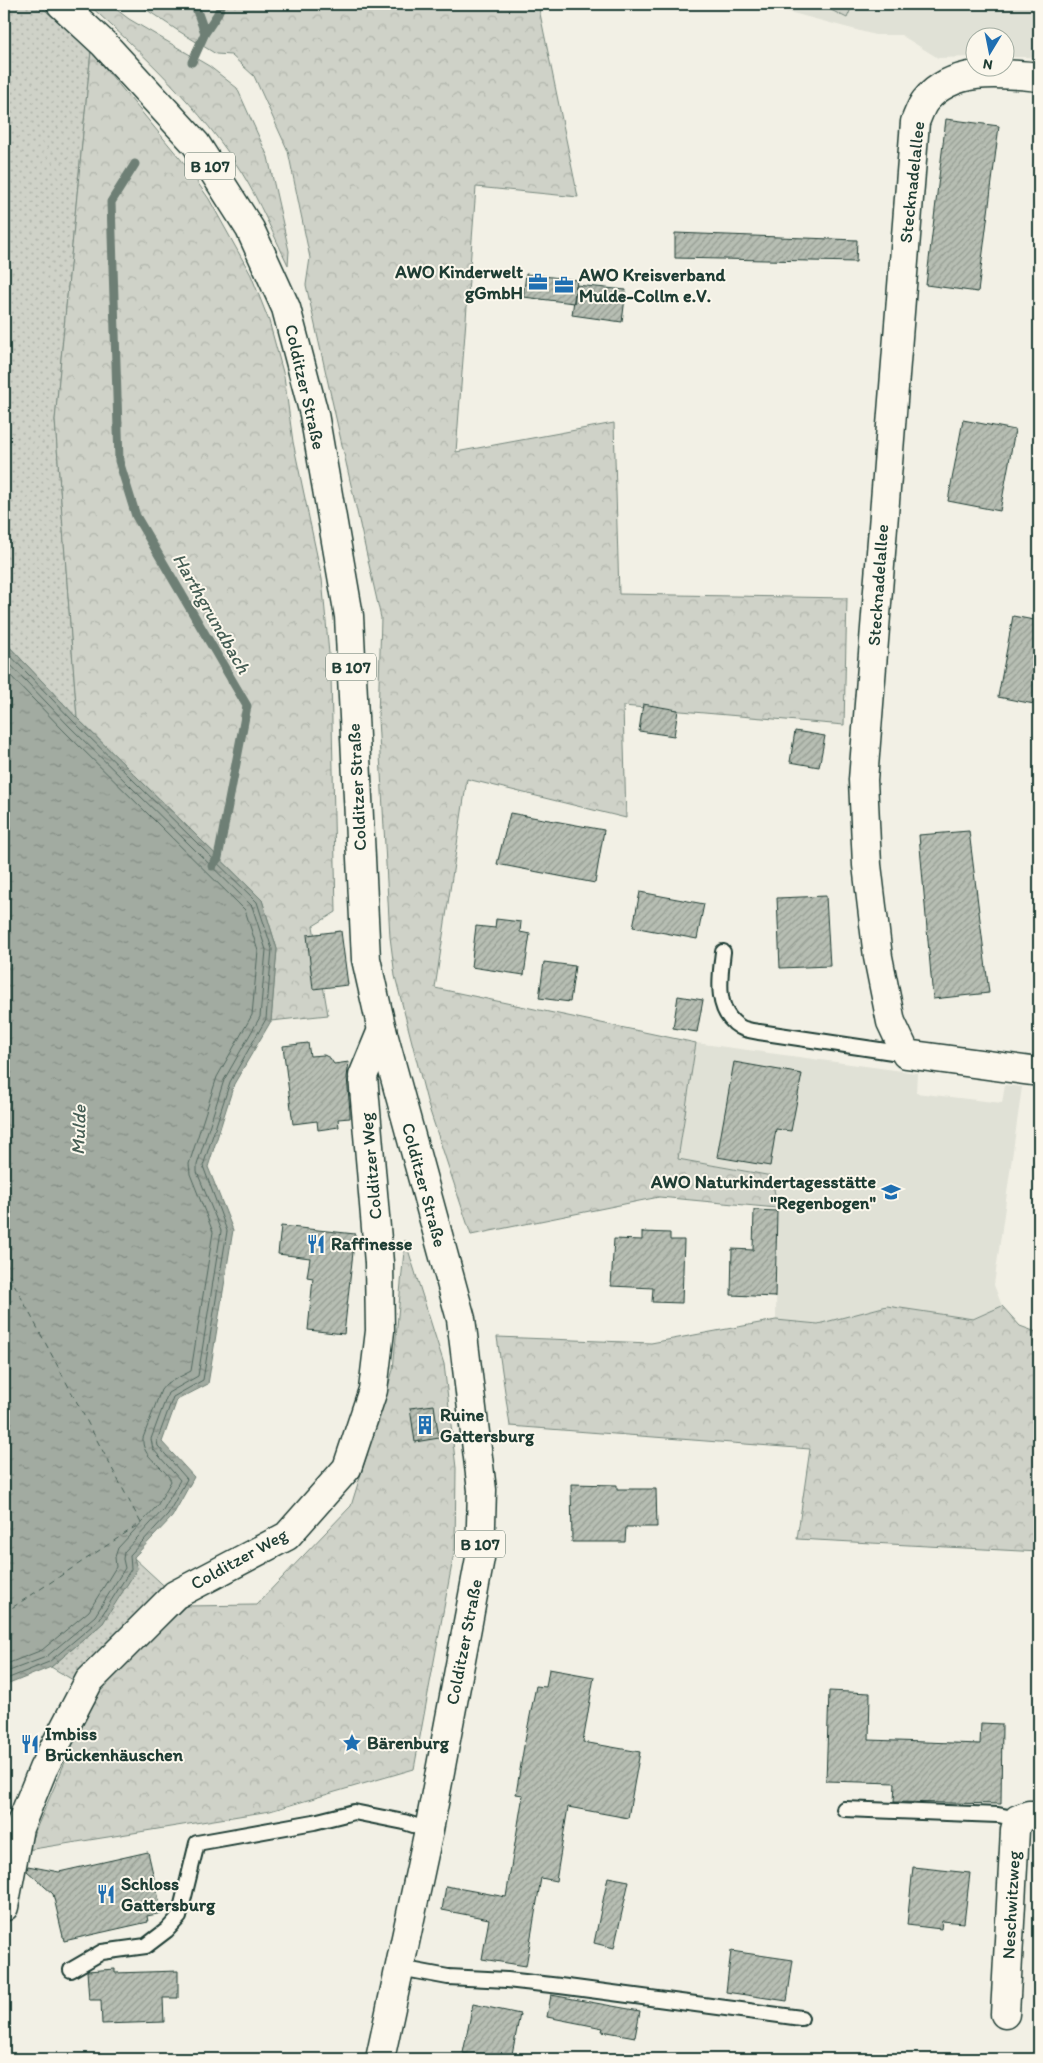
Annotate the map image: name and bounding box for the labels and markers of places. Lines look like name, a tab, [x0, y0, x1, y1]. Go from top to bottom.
place label: AWO Kinderwelt gGmbH	[394, 261, 523, 304]
place label: AWO Kreisverband Mulde-Collm e.V.	[578, 264, 726, 307]
office icon: AWO Kinderwelt gGmbH	[527, 271, 549, 293]
office icon: AWO Kreisverband Mulde-Collm e.V.	[553, 274, 575, 296]
place label: AWO Naturkindertagesstätte "Regenbogen"	[650, 1171, 876, 1214]
school or university icon: AWO Naturkindertagesstätte "Regenbogen"	[880, 1181, 902, 1203]
restaurant icon: Raffinesse	[305, 1233, 327, 1255]
place label: Raffinesse	[331, 1233, 413, 1255]
place label: Ruine Gattersburg	[440, 1404, 535, 1447]
building icon: Ruine Gattersburg	[414, 1414, 436, 1436]
place label: Imbiss Brückenhäuschen	[45, 1723, 184, 1766]
place icon: Bärenburg	[341, 1732, 363, 1754]
place label: Bärenburg	[367, 1732, 450, 1754]
restaurant icon: Imbiss Brückenhäuschen	[19, 1733, 41, 1755]
place label: Schloss Gattersburg	[121, 1873, 216, 1916]
restaurant icon: Schloss Gattersburg	[95, 1883, 117, 1905]

